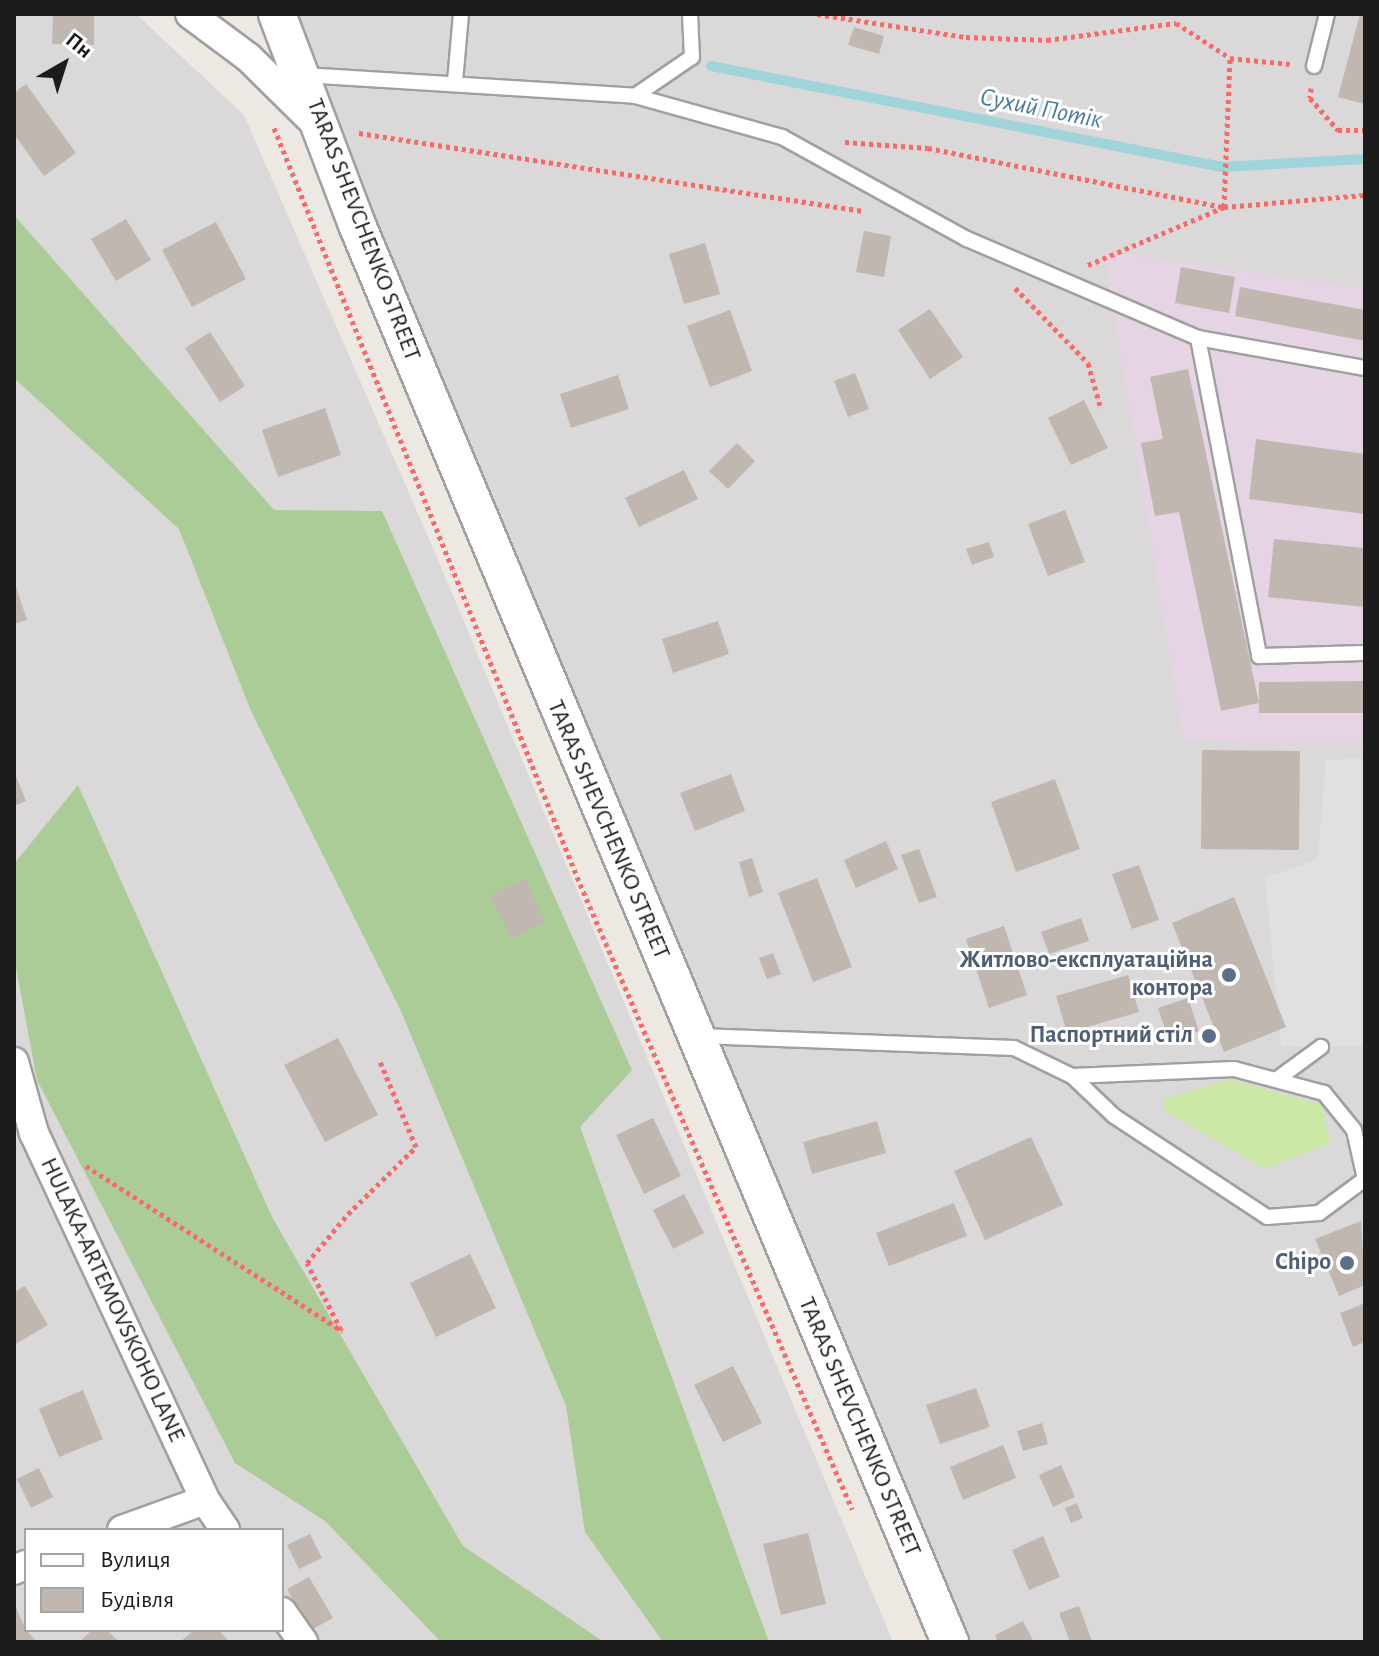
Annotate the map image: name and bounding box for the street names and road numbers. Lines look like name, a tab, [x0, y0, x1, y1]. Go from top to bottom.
street label: TARAS SHEVCHENKO STREET	[300, 95, 426, 365]
street label: TARAS SHEVCHENKO STREET	[540, 696, 676, 964]
street label: HULAKA-ARTEMOVSKOHO LANE	[33, 1153, 191, 1447]
street label: TARAS SHEVCHENKO STREET	[791, 1293, 927, 1561]

